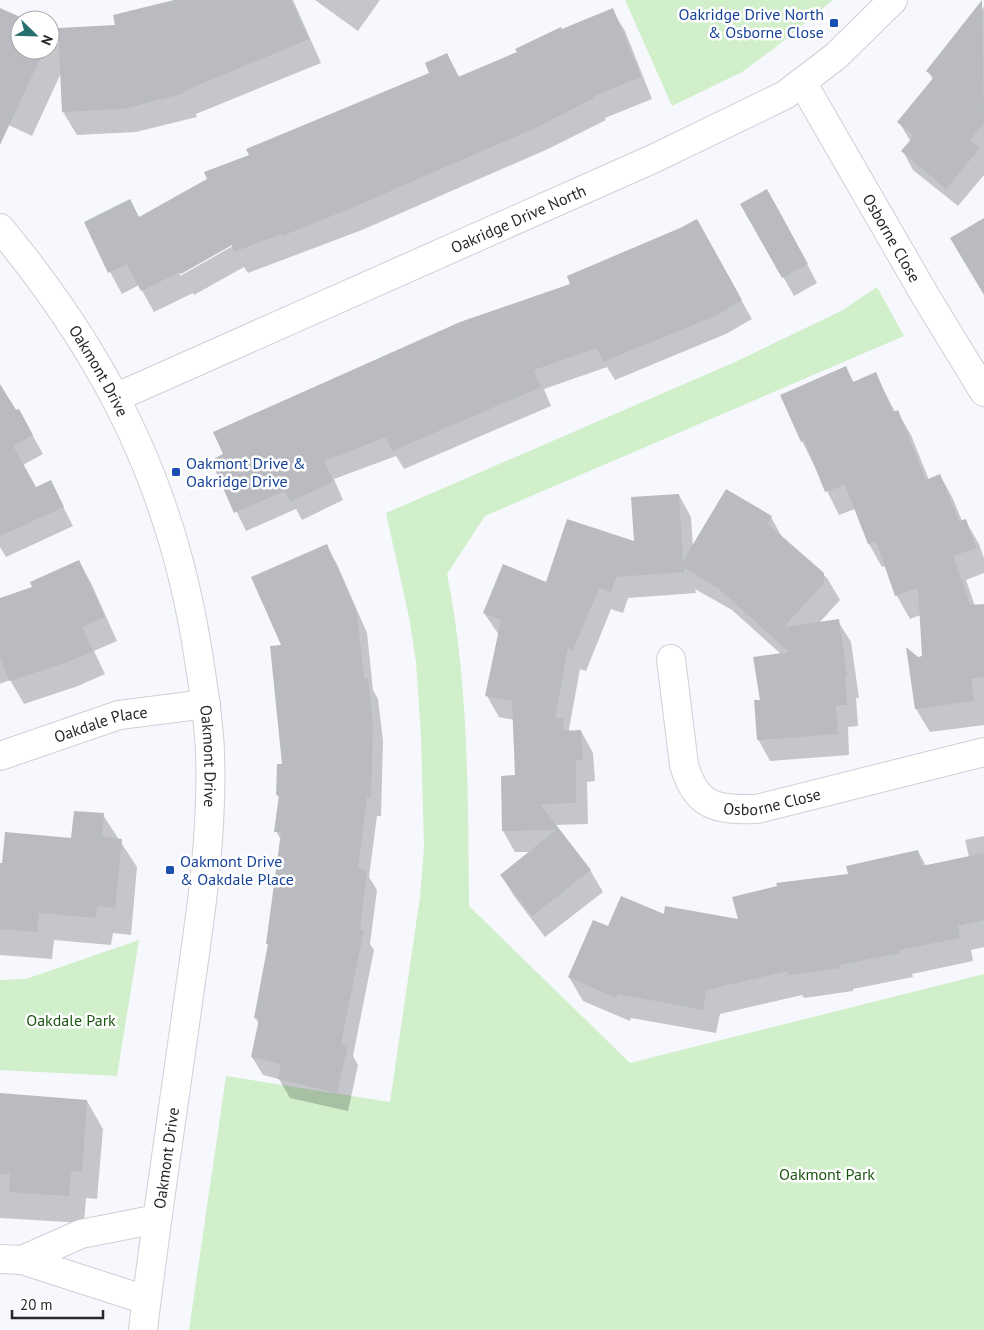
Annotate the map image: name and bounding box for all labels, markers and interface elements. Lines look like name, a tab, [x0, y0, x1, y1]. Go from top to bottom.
place label: Oakridge Drive North & Osborne Close	[679, 4, 824, 42]
north arrow	[10, 10, 60, 60]
marker: Oakridge Drive North & Osborne Close	[828, 17, 840, 29]
text: N	[37, 32, 57, 48]
street label: Oakridge Drive North	[448, 180, 589, 257]
street label: Osborne Close	[859, 190, 925, 286]
street label: Oakmont Drive	[65, 321, 133, 420]
place label: Oakmont Drive & Oakridge Drive	[186, 453, 306, 491]
marker: Oakmont Drive & Oakridge Drive	[170, 466, 182, 478]
street label: Oakdale Place	[51, 701, 149, 747]
street label: Oakmont Drive	[196, 704, 220, 808]
street label: Osborne Close	[722, 783, 823, 819]
place label: Oakmont Drive & Oakdale Place	[180, 851, 294, 889]
marker: Oakmont Drive & Oakdale Place	[164, 864, 176, 876]
park label: Oakdale Park	[26, 1010, 116, 1030]
street label: Oakmont Drive	[149, 1106, 183, 1210]
park label: Oakmont Park	[779, 1164, 875, 1184]
scale bar	[12, 1288, 104, 1320]
text: 20 m	[20, 1295, 53, 1314]

